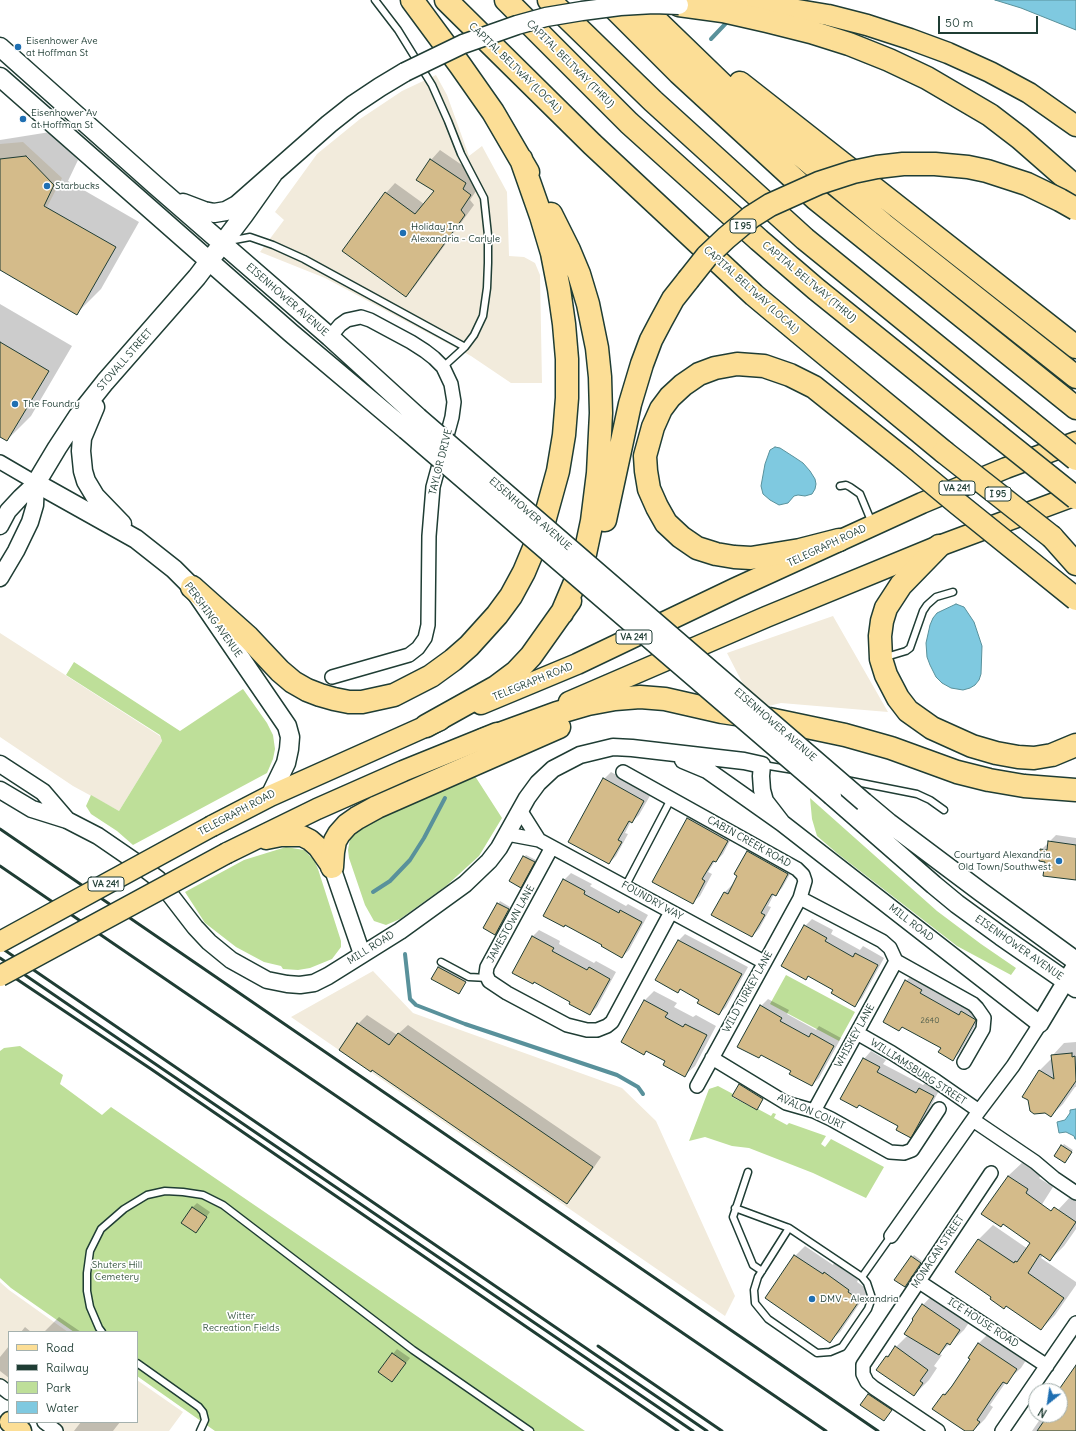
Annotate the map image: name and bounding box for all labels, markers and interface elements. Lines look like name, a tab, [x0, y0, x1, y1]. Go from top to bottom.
scale bar	[940, 8, 1040, 34]
text: 50 m	[945, 15, 973, 30]
street label: CAPITAL BELTWAY (THRU)	[524, 18, 616, 110]
street label: CAPITAL BELTWAY (LOCAL)	[466, 20, 564, 116]
place label: Eisenhower Ave at Hoffman St	[26, 35, 98, 58]
marker: Eisenhower Ave at Hoffman St	[13, 42, 23, 52]
place label: Eisenhower Av at Hoffman St	[31, 107, 97, 130]
marker: Eisenhower Av at Hoffman St	[18, 114, 28, 124]
place label: Starbucks	[55, 180, 100, 192]
marker: Starbucks	[42, 181, 52, 191]
road number: I 95	[730, 219, 756, 233]
place label: Holiday Inn Alexandria - Carlyle	[411, 221, 500, 244]
marker: Holiday Inn Alexandria - Carlyle	[398, 228, 408, 238]
street label: CAPITAL BELTWAY (THRU)	[760, 239, 858, 325]
street label: CAPITAL BELTWAY (LOCAL)	[701, 244, 801, 336]
street label: EISENHOWER AVENUE	[243, 261, 331, 339]
street label: STOVALL STREET	[95, 327, 155, 393]
place label: The Foundry	[23, 398, 80, 410]
marker: The Foundry	[10, 399, 20, 409]
street label: TAYLOR DRIVE	[427, 428, 455, 496]
street label: EISENHOWER AVENUE	[486, 475, 574, 553]
road number: VA 241	[939, 481, 975, 495]
road number: I 95	[985, 487, 1011, 501]
street label: TELEGRAPH ROAD	[786, 523, 868, 569]
street label: PERSHING AVENUE	[182, 580, 244, 660]
road number: VA 241	[616, 630, 652, 644]
street label: TELEGRAPH ROAD	[491, 660, 575, 704]
street label: EISENHOWER AVENUE	[731, 686, 819, 764]
street label: TELEGRAPH ROAD	[196, 788, 278, 838]
street label: CABIN CREEK ROAD	[705, 814, 793, 870]
place label: Courtyard Alexandria Old Town/Southwest	[954, 849, 1051, 872]
marker: Courtyard Alexandria Old Town/Southwest	[1054, 856, 1064, 866]
road number: VA 241	[88, 877, 124, 891]
street label: FOUNDRY WAY	[619, 879, 685, 923]
street label: JAMESTOWN LANE	[485, 883, 537, 965]
street label: MILL ROAD	[886, 902, 936, 944]
street label: EISENHOWER AVENUE	[973, 913, 1065, 983]
street label: MILL ROAD	[345, 929, 397, 967]
street label: WILD TURKEY LANE	[721, 949, 775, 1035]
street label: WHISKEY LANE	[833, 1002, 877, 1070]
house number: 2640	[921, 1016, 939, 1026]
street label: WILLIAMSBURG STREET	[868, 1036, 968, 1108]
street label: AVALON COURT	[775, 1092, 847, 1132]
street label: MONACAN STREET	[909, 1213, 967, 1291]
park label: Shuters Hill Cemetery	[92, 1259, 142, 1282]
place label: DMV - Alexandria	[820, 1293, 899, 1305]
marker: DMV - Alexandria	[807, 1294, 817, 1304]
street label: ICE HOUSE ROAD	[945, 1296, 1021, 1350]
park label: Witter Recreation Fields	[203, 1310, 279, 1334]
legend	[8, 1331, 138, 1423]
text: Road	[46, 1340, 74, 1355]
text: Railway	[46, 1360, 89, 1375]
text: Park	[46, 1380, 71, 1395]
north arrow	[1028, 1383, 1068, 1423]
text: Water	[46, 1400, 79, 1415]
text: N	[1036, 1405, 1049, 1420]

